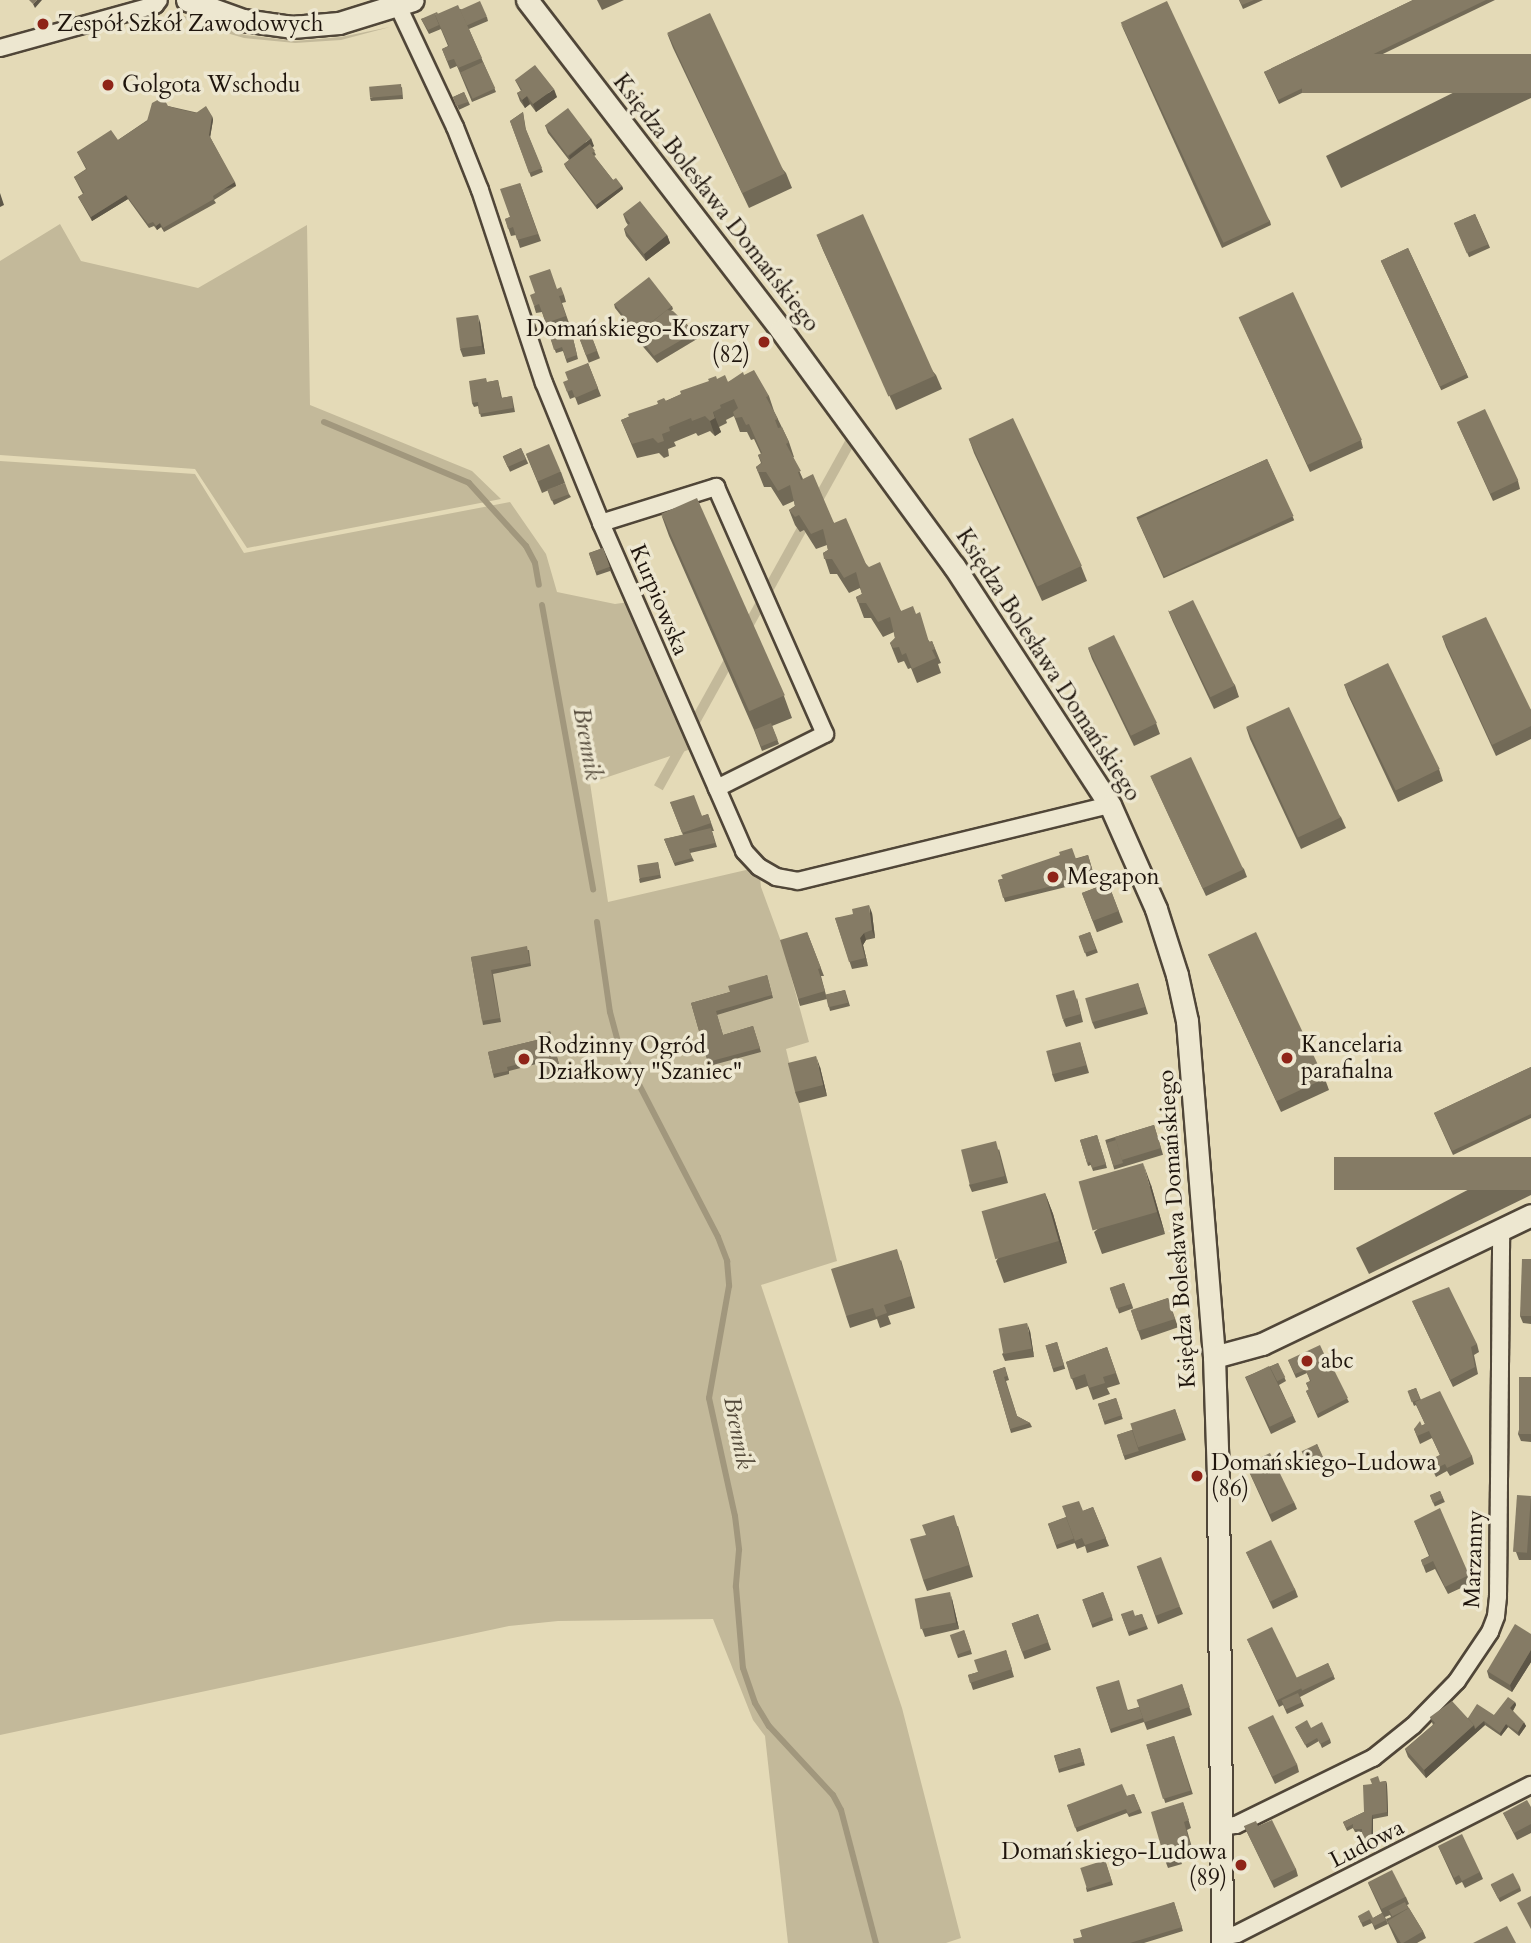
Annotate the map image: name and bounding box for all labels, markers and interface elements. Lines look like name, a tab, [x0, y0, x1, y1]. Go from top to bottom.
place label: Zespół Szkół Zawodowych	[57, 10, 323, 38]
marker: Zespół Szkół Zawodowych	[35, 16, 51, 32]
street label: Księdza Bolesława Domańskiego	[607, 69, 825, 337]
place label: Golgota Wschodu	[122, 71, 301, 99]
marker: Golgota Wschodu	[100, 77, 116, 93]
place label: Domańskiego-Koszary (82)	[526, 315, 750, 369]
marker: Domańskiego-Koszary (82)	[756, 334, 772, 350]
street label: Księdza Bolesława Domańskiego	[950, 524, 1146, 806]
street label: Kurpiowska	[623, 540, 695, 660]
water label: Brennik	[566, 705, 608, 783]
place label: Megapon	[1067, 863, 1160, 891]
marker: Megapon	[1045, 869, 1061, 885]
place label: Kancelaria parafialna	[1301, 1031, 1403, 1085]
place label: Rodzinny Ogród Działkowy "Szaniec"	[538, 1032, 742, 1086]
marker: Kancelaria parafialna	[1279, 1050, 1295, 1066]
marker: Rodzinny Ogród Działkowy "Szaniec"	[516, 1051, 532, 1067]
street label: Księdza Bolesława Domańskiego	[1152, 1069, 1202, 1389]
place label: abc	[1321, 1347, 1354, 1375]
marker: abc	[1299, 1353, 1315, 1369]
water label: Brennik	[717, 1394, 759, 1472]
place label: Domańskiego-Ludowa (86)	[1211, 1449, 1437, 1503]
marker: Domańskiego-Ludowa (86)	[1189, 1468, 1205, 1484]
street label: Marzanny	[1458, 1509, 1490, 1609]
street label: Ludowa	[1325, 1814, 1409, 1874]
place label: Domańskiego-Ludowa (89)	[1001, 1838, 1227, 1892]
marker: Domańskiego-Ludowa (89)	[1233, 1857, 1249, 1873]

